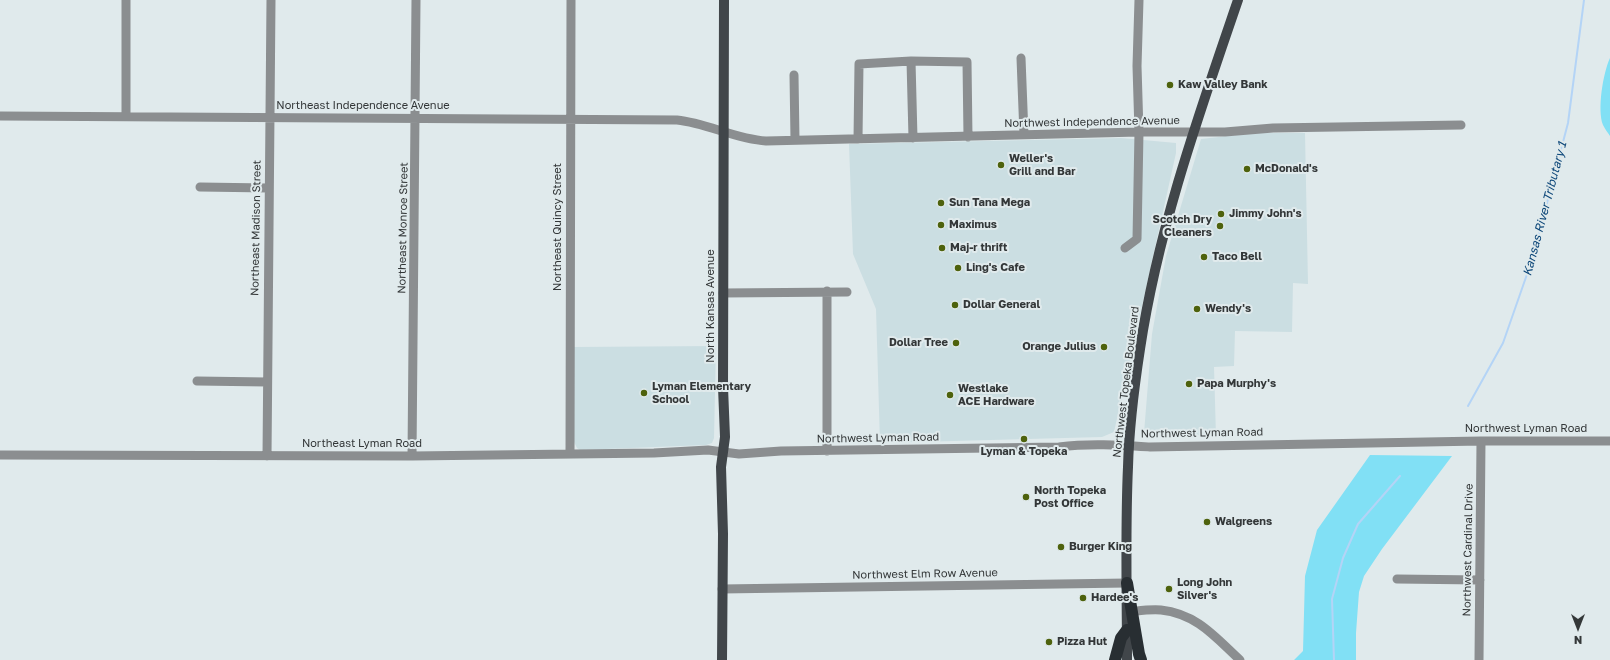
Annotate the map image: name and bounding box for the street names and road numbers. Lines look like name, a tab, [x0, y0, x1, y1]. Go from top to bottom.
street label: Northeast Independence Avenue	[276, 99, 450, 113]
street label: Northwest Independence Avenue	[1004, 114, 1180, 130]
street label: Northeast Madison Street	[248, 160, 264, 296]
street label: Northeast Monroe Street	[395, 162, 411, 294]
street label: Northeast Quincy Street	[551, 163, 565, 291]
street label: North Kansas Avenue	[704, 249, 718, 363]
street label: Northwest Topeka Boulevard	[1110, 306, 1142, 458]
street label: Northwest Lyman Road	[1465, 422, 1587, 436]
street label: Northwest Lyman Road	[1141, 425, 1263, 441]
street label: Northwest Lyman Road	[817, 430, 939, 446]
street label: Northeast Lyman Road	[302, 437, 422, 451]
street label: Northwest Cardinal Drive	[1460, 484, 1476, 616]
street label: Northwest Elm Row Avenue	[852, 566, 998, 582]

